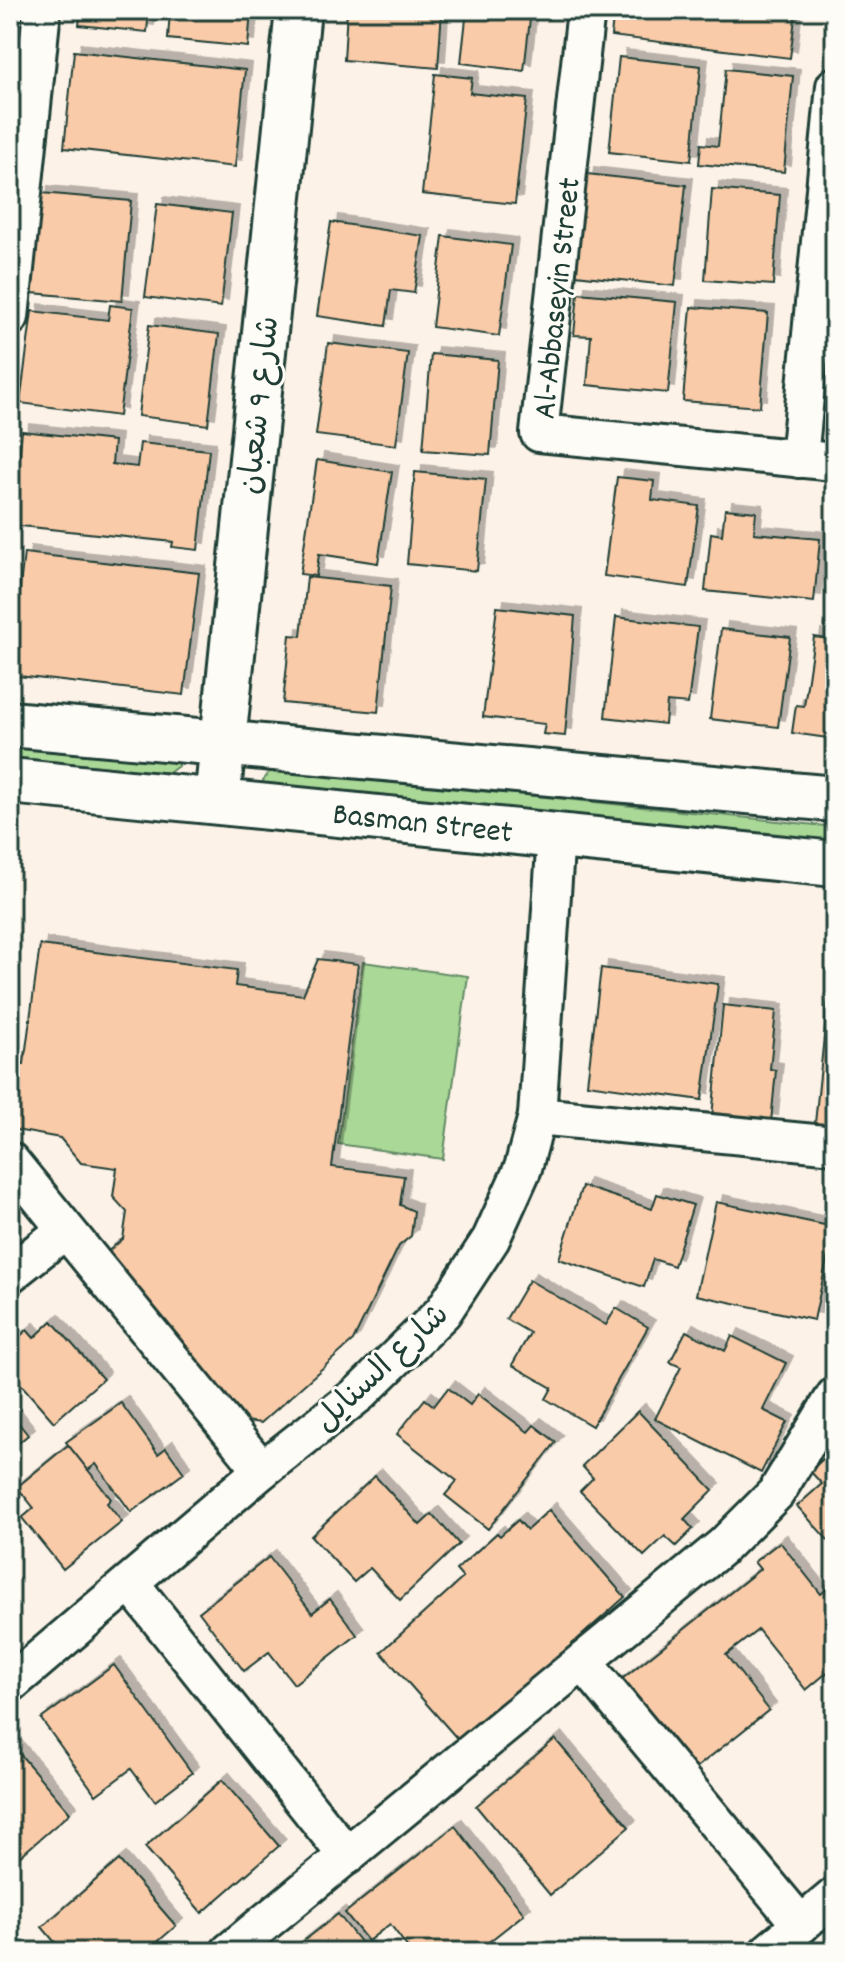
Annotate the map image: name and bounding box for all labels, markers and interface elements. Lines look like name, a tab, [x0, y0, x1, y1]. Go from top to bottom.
street label: Al-Abbaseyin Street	[524, 175, 596, 421]
street label: شارع 9 شعبان	[230, 314, 294, 497]
street label: Basman Street	[330, 794, 515, 858]
street label: شارع السنايل	[305, 1295, 461, 1445]

